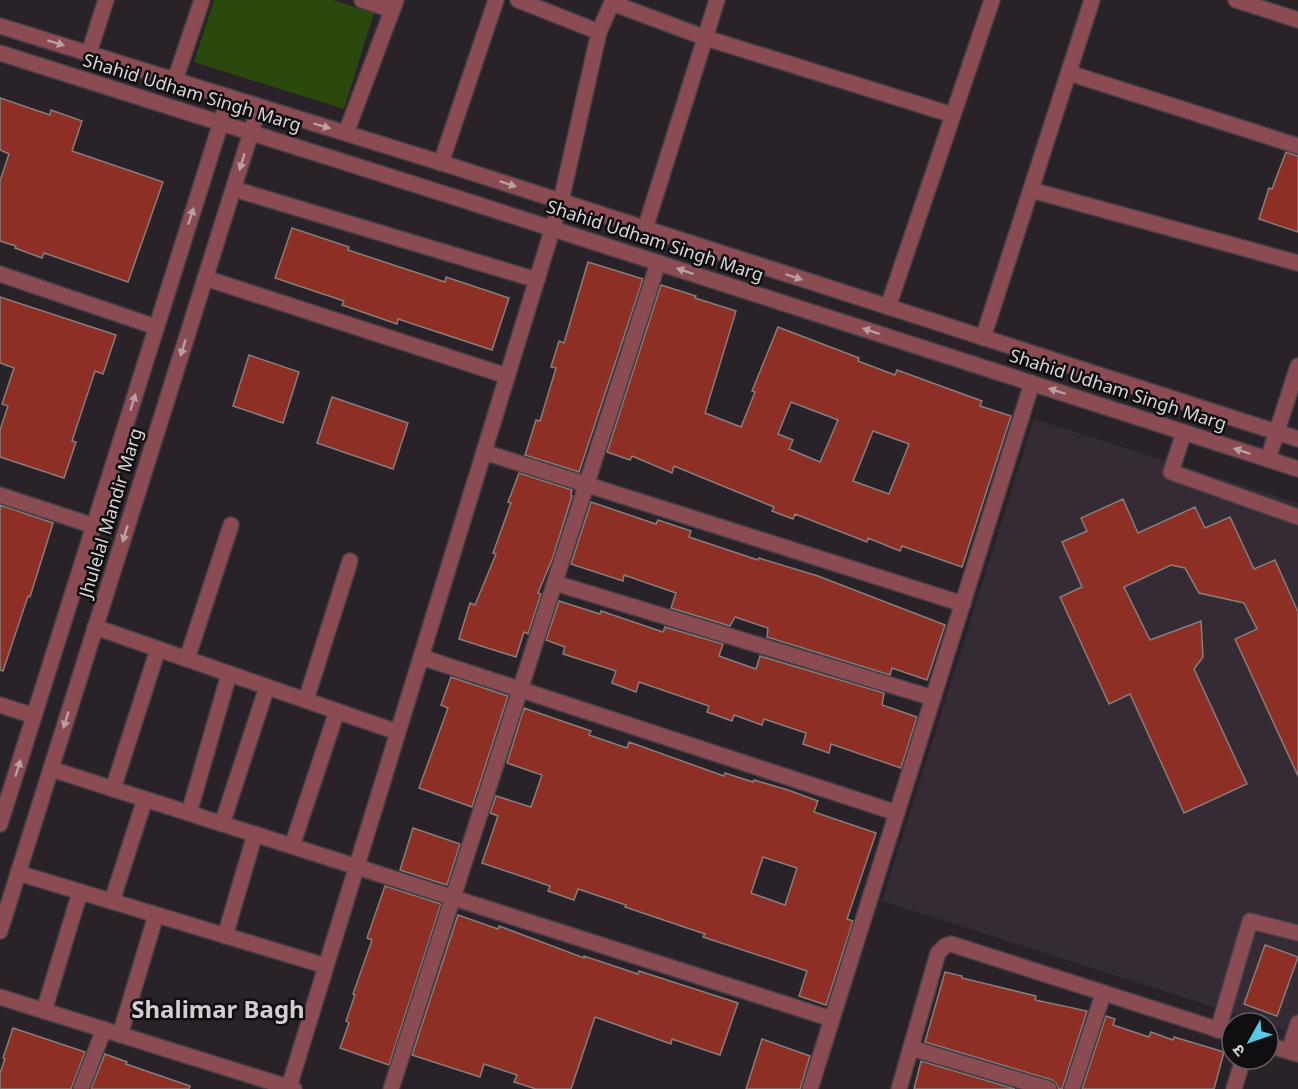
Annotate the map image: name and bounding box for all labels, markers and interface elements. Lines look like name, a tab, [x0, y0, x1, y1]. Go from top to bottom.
one-way arrow	[47, 39, 65, 48]
street label: Shahid Udham Singh Marg	[80, 47, 304, 137]
one-way arrow	[313, 122, 331, 131]
one-way arrow	[237, 154, 246, 172]
one-way arrow	[499, 180, 517, 190]
street label: Shahid Udham Singh Marg	[544, 194, 767, 287]
one-way arrow	[187, 207, 196, 225]
one-way arrow	[676, 266, 694, 276]
one-way arrow	[785, 272, 803, 282]
one-way arrow	[862, 326, 880, 336]
one-way arrow	[178, 339, 187, 357]
street label: Shahid Udham Singh Marg	[1007, 343, 1230, 436]
one-way arrow	[1048, 386, 1066, 395]
one-way arrow	[129, 393, 138, 411]
street label: Jhulelal Mandir Marg	[72, 425, 147, 602]
one-way arrow	[1233, 446, 1251, 455]
one-way arrow	[120, 525, 129, 543]
one-way arrow	[61, 711, 70, 729]
one-way arrow	[13, 759, 23, 777]
district label: Shalimar Bagh	[131, 992, 305, 1025]
north arrow	[1220, 1011, 1280, 1071]
text: उ	[1227, 1040, 1250, 1061]

